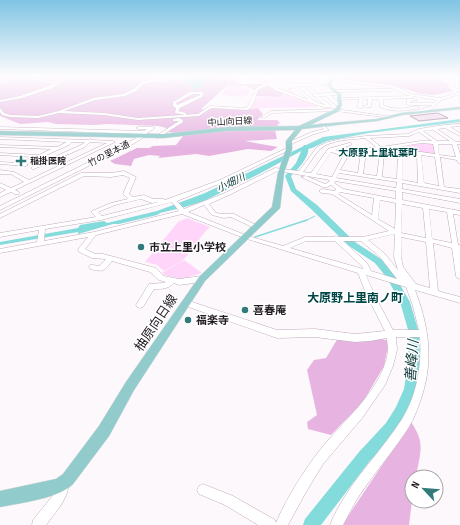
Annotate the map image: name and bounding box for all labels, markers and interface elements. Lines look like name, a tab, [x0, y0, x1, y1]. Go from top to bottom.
street label: 中山向日線	[207, 115, 254, 129]
street label: 竹の里本通	[86, 139, 132, 169]
district label: 大原野上里紅葉町	[338, 147, 418, 159]
marker: 稲掛医院	[15, 155, 27, 167]
place label: 稲掛医院	[30, 155, 66, 167]
water label: 小畑川	[215, 171, 248, 195]
place label: 市立上里小学校	[149, 241, 226, 254]
marker: 市立上里小学校	[136, 242, 146, 252]
district label: 大原野上里南ノ町	[307, 291, 403, 306]
street label: 柚原向日線	[131, 292, 181, 354]
place label: 喜春庵	[253, 304, 287, 317]
marker: 喜春庵	[240, 305, 250, 315]
place label: 福楽寺	[196, 314, 229, 327]
marker: 福楽寺	[183, 315, 193, 325]
water label: 善峰川	[402, 337, 422, 383]
north arrow	[404, 469, 444, 509]
text: N	[408, 479, 423, 490]

